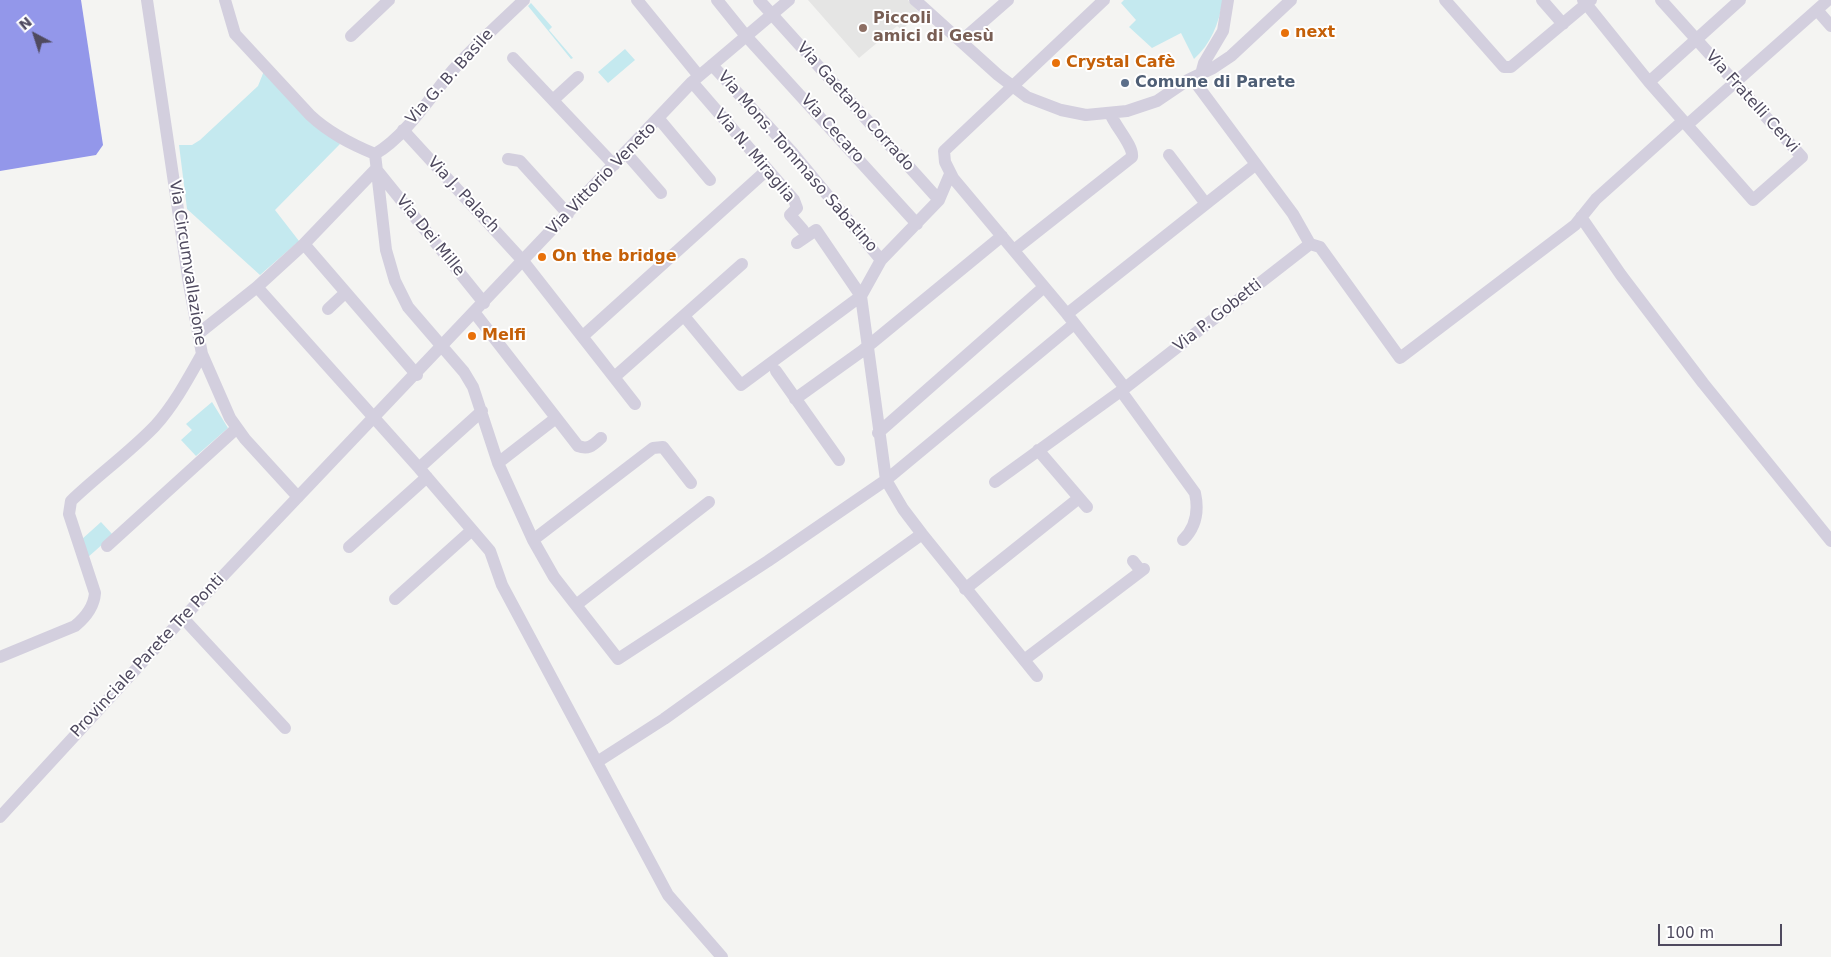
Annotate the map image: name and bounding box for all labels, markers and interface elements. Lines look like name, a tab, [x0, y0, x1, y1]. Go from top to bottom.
place label: Piccoli amici di Gesù	[873, 9, 994, 47]
north arrow	[10, 10, 60, 60]
text: N	[16, 14, 35, 33]
marker: Piccoli amici di Gesù	[857, 22, 869, 34]
place label: next	[1295, 23, 1335, 43]
street label: Via G. B. Basile	[402, 25, 498, 129]
marker: next	[1279, 27, 1291, 39]
street label: Via Gaetano Corrado	[792, 39, 918, 175]
street label: Via Fratelli Cervi	[1701, 47, 1803, 157]
place label: Crystal Cafè	[1066, 53, 1175, 73]
marker: Crystal Cafè	[1050, 57, 1062, 69]
street label: Via Mons. Tommaso Sabatino	[713, 67, 881, 257]
place label: Comune di Parete	[1135, 73, 1295, 93]
marker: Comune di Parete	[1119, 77, 1131, 89]
street label: Via Cecaro	[796, 91, 868, 167]
street label: Via N. Miraglia	[710, 106, 798, 206]
street label: Via Vittorio Veneto	[543, 119, 661, 239]
street label: Via J. Palach	[423, 153, 503, 237]
street label: Via Circumvallazione	[164, 179, 210, 347]
street label: Via Dei Mille	[392, 192, 468, 280]
place label: On the bridge	[552, 247, 677, 267]
marker: On the bridge	[536, 251, 548, 263]
street label: Via P. Gobetti	[1170, 276, 1266, 356]
place label: Melfi	[482, 326, 526, 346]
marker: Melfi	[466, 330, 478, 342]
street label: Provinciale Parete Tre Ponti	[67, 570, 229, 742]
scale bar	[1661, 914, 1785, 946]
text: 100 m	[1666, 924, 1714, 942]

